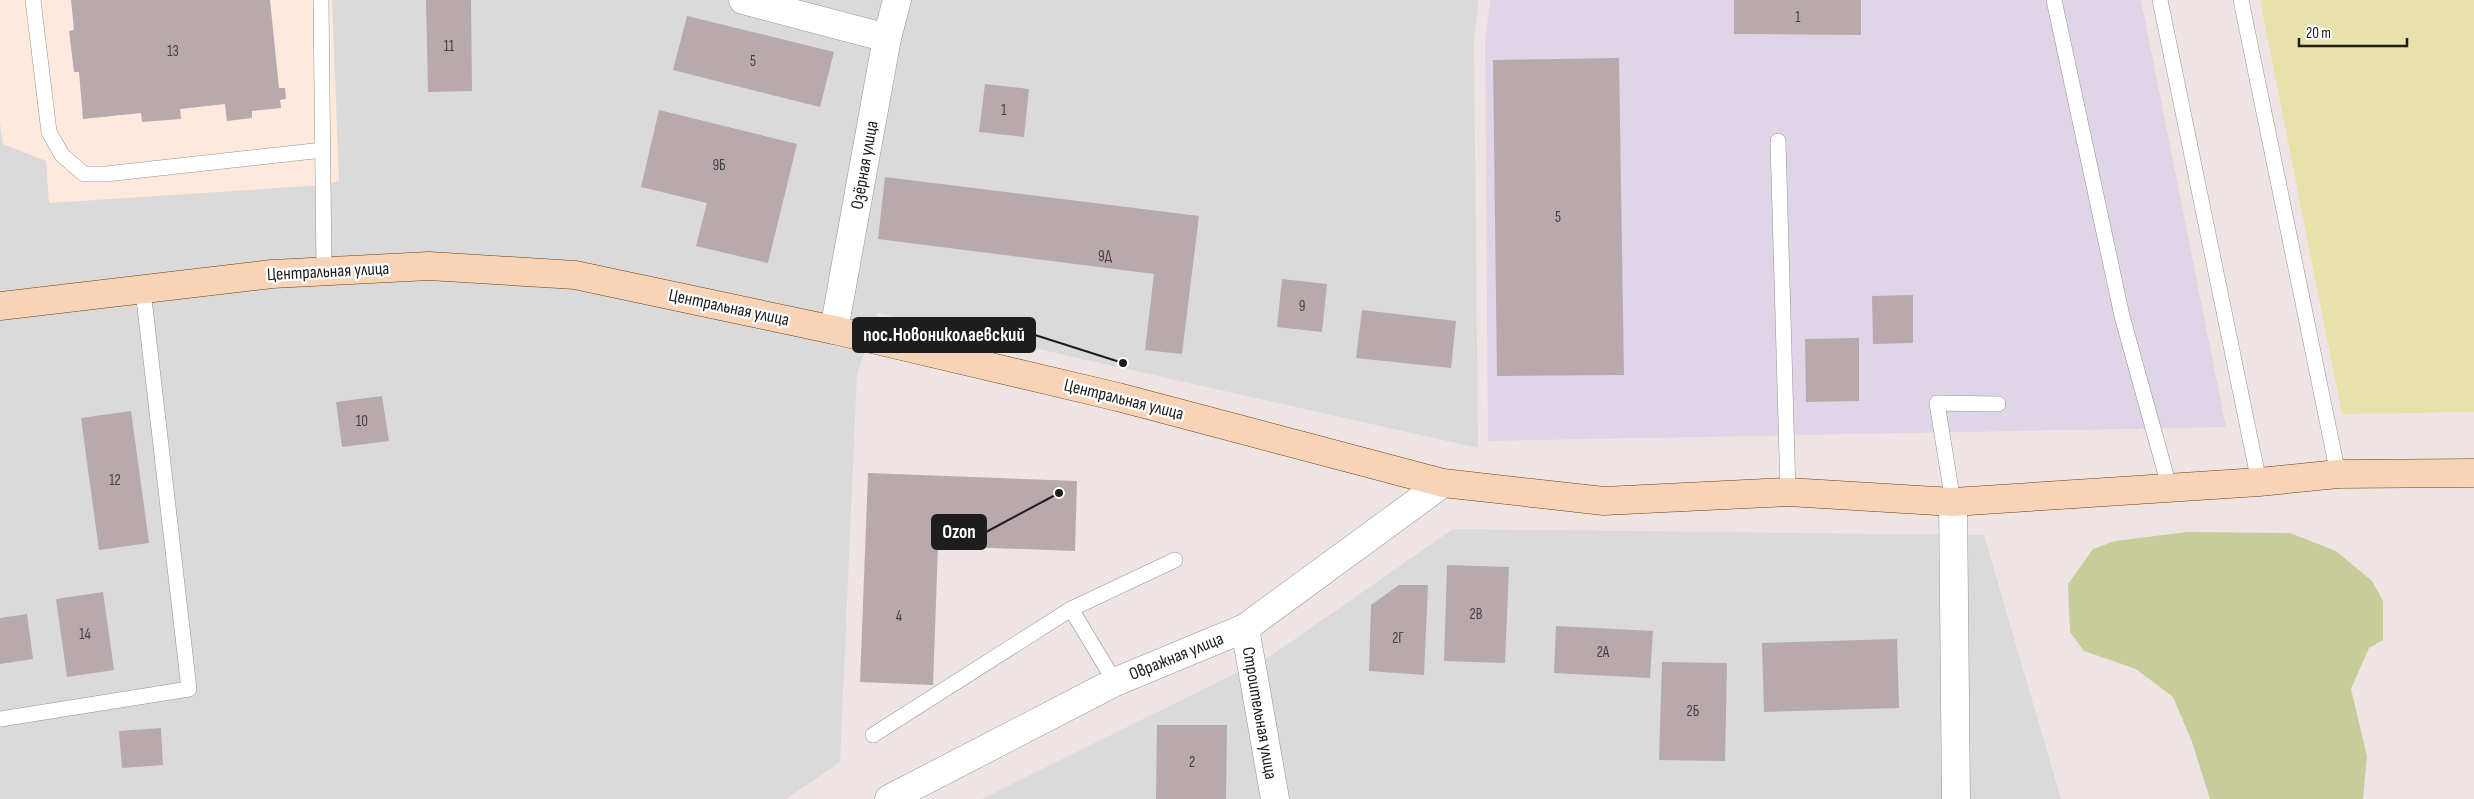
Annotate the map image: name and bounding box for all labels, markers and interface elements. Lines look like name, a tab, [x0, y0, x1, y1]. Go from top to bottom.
house number: 1	[1795, 8, 1801, 27]
scale bar	[2299, 15, 2406, 47]
text: 20 m	[2306, 24, 2331, 43]
house number: 11	[444, 37, 455, 56]
house number: 13	[167, 42, 179, 61]
house number: 5	[750, 52, 756, 71]
house number: 1	[1001, 101, 1007, 120]
street label: Озёрная улица	[846, 119, 883, 211]
house number: 9Б	[712, 156, 726, 175]
house number: 5	[1555, 208, 1561, 227]
house number: 9Д	[1098, 247, 1113, 266]
street label: Центральная улица	[266, 258, 390, 285]
street label: Центральная улица	[667, 284, 791, 331]
house number: 9	[1299, 297, 1305, 316]
callout: пос.Новониколаевский	[853, 318, 1035, 352]
text: пос.Новониколаевский	[863, 324, 1025, 347]
street label: Центральная улица	[1062, 374, 1186, 425]
house number: 10	[356, 412, 368, 431]
house number: 12	[109, 471, 121, 490]
callout: Ozon	[932, 515, 986, 549]
text: Ozon	[942, 521, 976, 544]
house number: 2В	[1470, 605, 1483, 624]
house number: 4	[896, 607, 902, 626]
house number: 14	[79, 625, 91, 644]
street label: Овражная улица	[1126, 628, 1227, 685]
house number: 2Г	[1392, 629, 1404, 648]
house number: 2А	[1597, 643, 1610, 662]
street label: Строительная улица	[1238, 645, 1282, 781]
house number: 2Б	[1687, 702, 1700, 721]
house number: 2	[1189, 753, 1195, 772]

